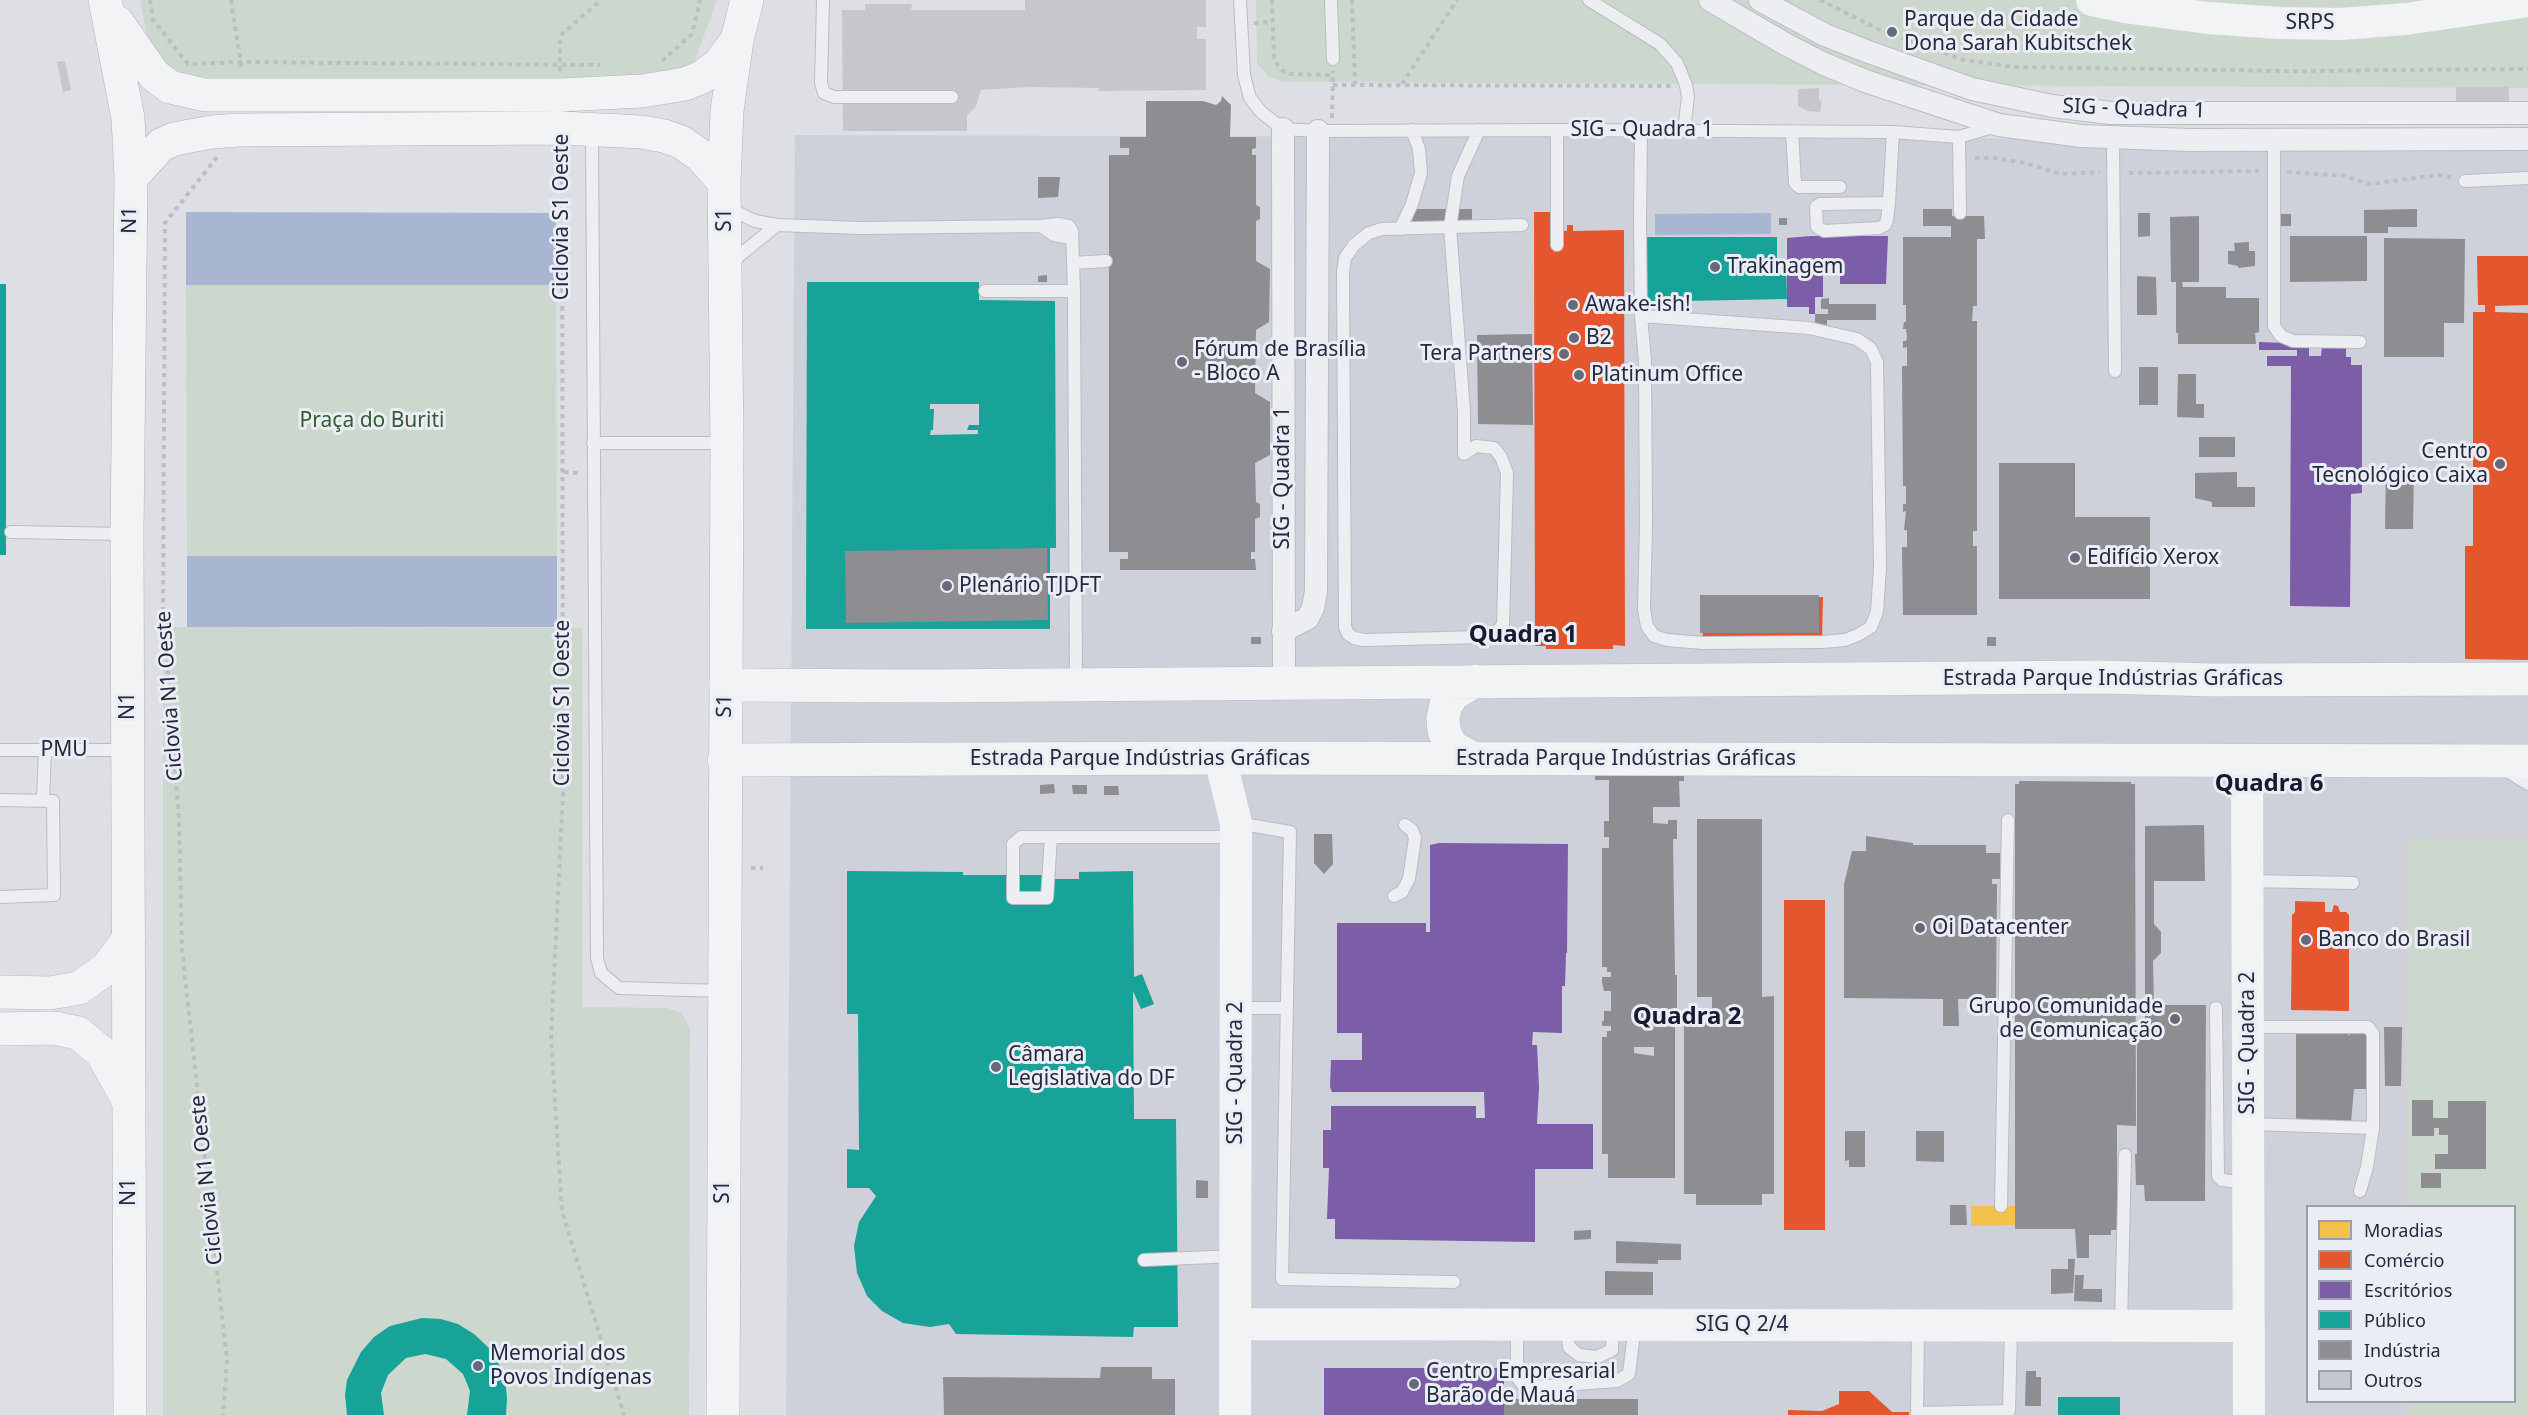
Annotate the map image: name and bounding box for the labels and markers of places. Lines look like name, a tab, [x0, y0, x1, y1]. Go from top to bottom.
place label: Parque da Cidade Dona Sarah Kubitschek	[1904, 7, 2132, 57]
marker: Parque da Cidade Dona Sarah Kubitschek	[1885, 25, 1899, 39]
place label: Trakinagem	[1727, 254, 1843, 280]
marker: Trakinagem	[1708, 260, 1722, 274]
place label: Awake-ish!	[1585, 292, 1691, 318]
marker: Awake-ish!	[1566, 298, 1580, 312]
place label: B2	[1586, 325, 1612, 351]
marker: B2	[1567, 331, 1581, 345]
place label: Fórum de Brasília - Bloco A	[1194, 337, 1366, 387]
place label: Tera Partners	[1420, 341, 1552, 367]
marker: Tera Partners	[1557, 347, 1571, 361]
marker: Fórum de Brasília - Bloco A	[1175, 355, 1189, 369]
place label: Platinum Office	[1591, 362, 1743, 388]
marker: Platinum Office	[1572, 368, 1586, 382]
place label: Centro Tecnológico Caixa	[2312, 439, 2488, 489]
marker: Centro Tecnológico Caixa	[2493, 457, 2507, 471]
place label: Edifício Xerox	[2087, 545, 2219, 571]
marker: Edifício Xerox	[2068, 551, 2082, 565]
place label: Plenário TJDFT	[959, 573, 1101, 599]
marker: Plenário TJDFT	[940, 579, 954, 593]
place label: Oi Datacenter	[1932, 915, 2069, 941]
marker: Oi Datacenter	[1913, 921, 1927, 935]
place label: Banco do Brasil	[2318, 927, 2470, 953]
marker: Banco do Brasil	[2299, 933, 2313, 947]
place label: Grupo Comunidade de Comunicação	[1969, 994, 2163, 1044]
marker: Grupo Comunidade de Comunicação	[2168, 1012, 2182, 1026]
place label: Câmara Legislativa do DF	[1008, 1042, 1175, 1092]
marker: Câmara Legislativa do DF	[989, 1060, 1003, 1074]
place label: Memorial dos Povos Indígenas	[490, 1341, 652, 1391]
marker: Memorial dos Povos Indígenas	[471, 1359, 485, 1373]
place label: Centro Empresarial Barão de Mauá	[1426, 1359, 1616, 1409]
marker: Centro Empresarial Barão de Mauá	[1407, 1377, 1421, 1391]

